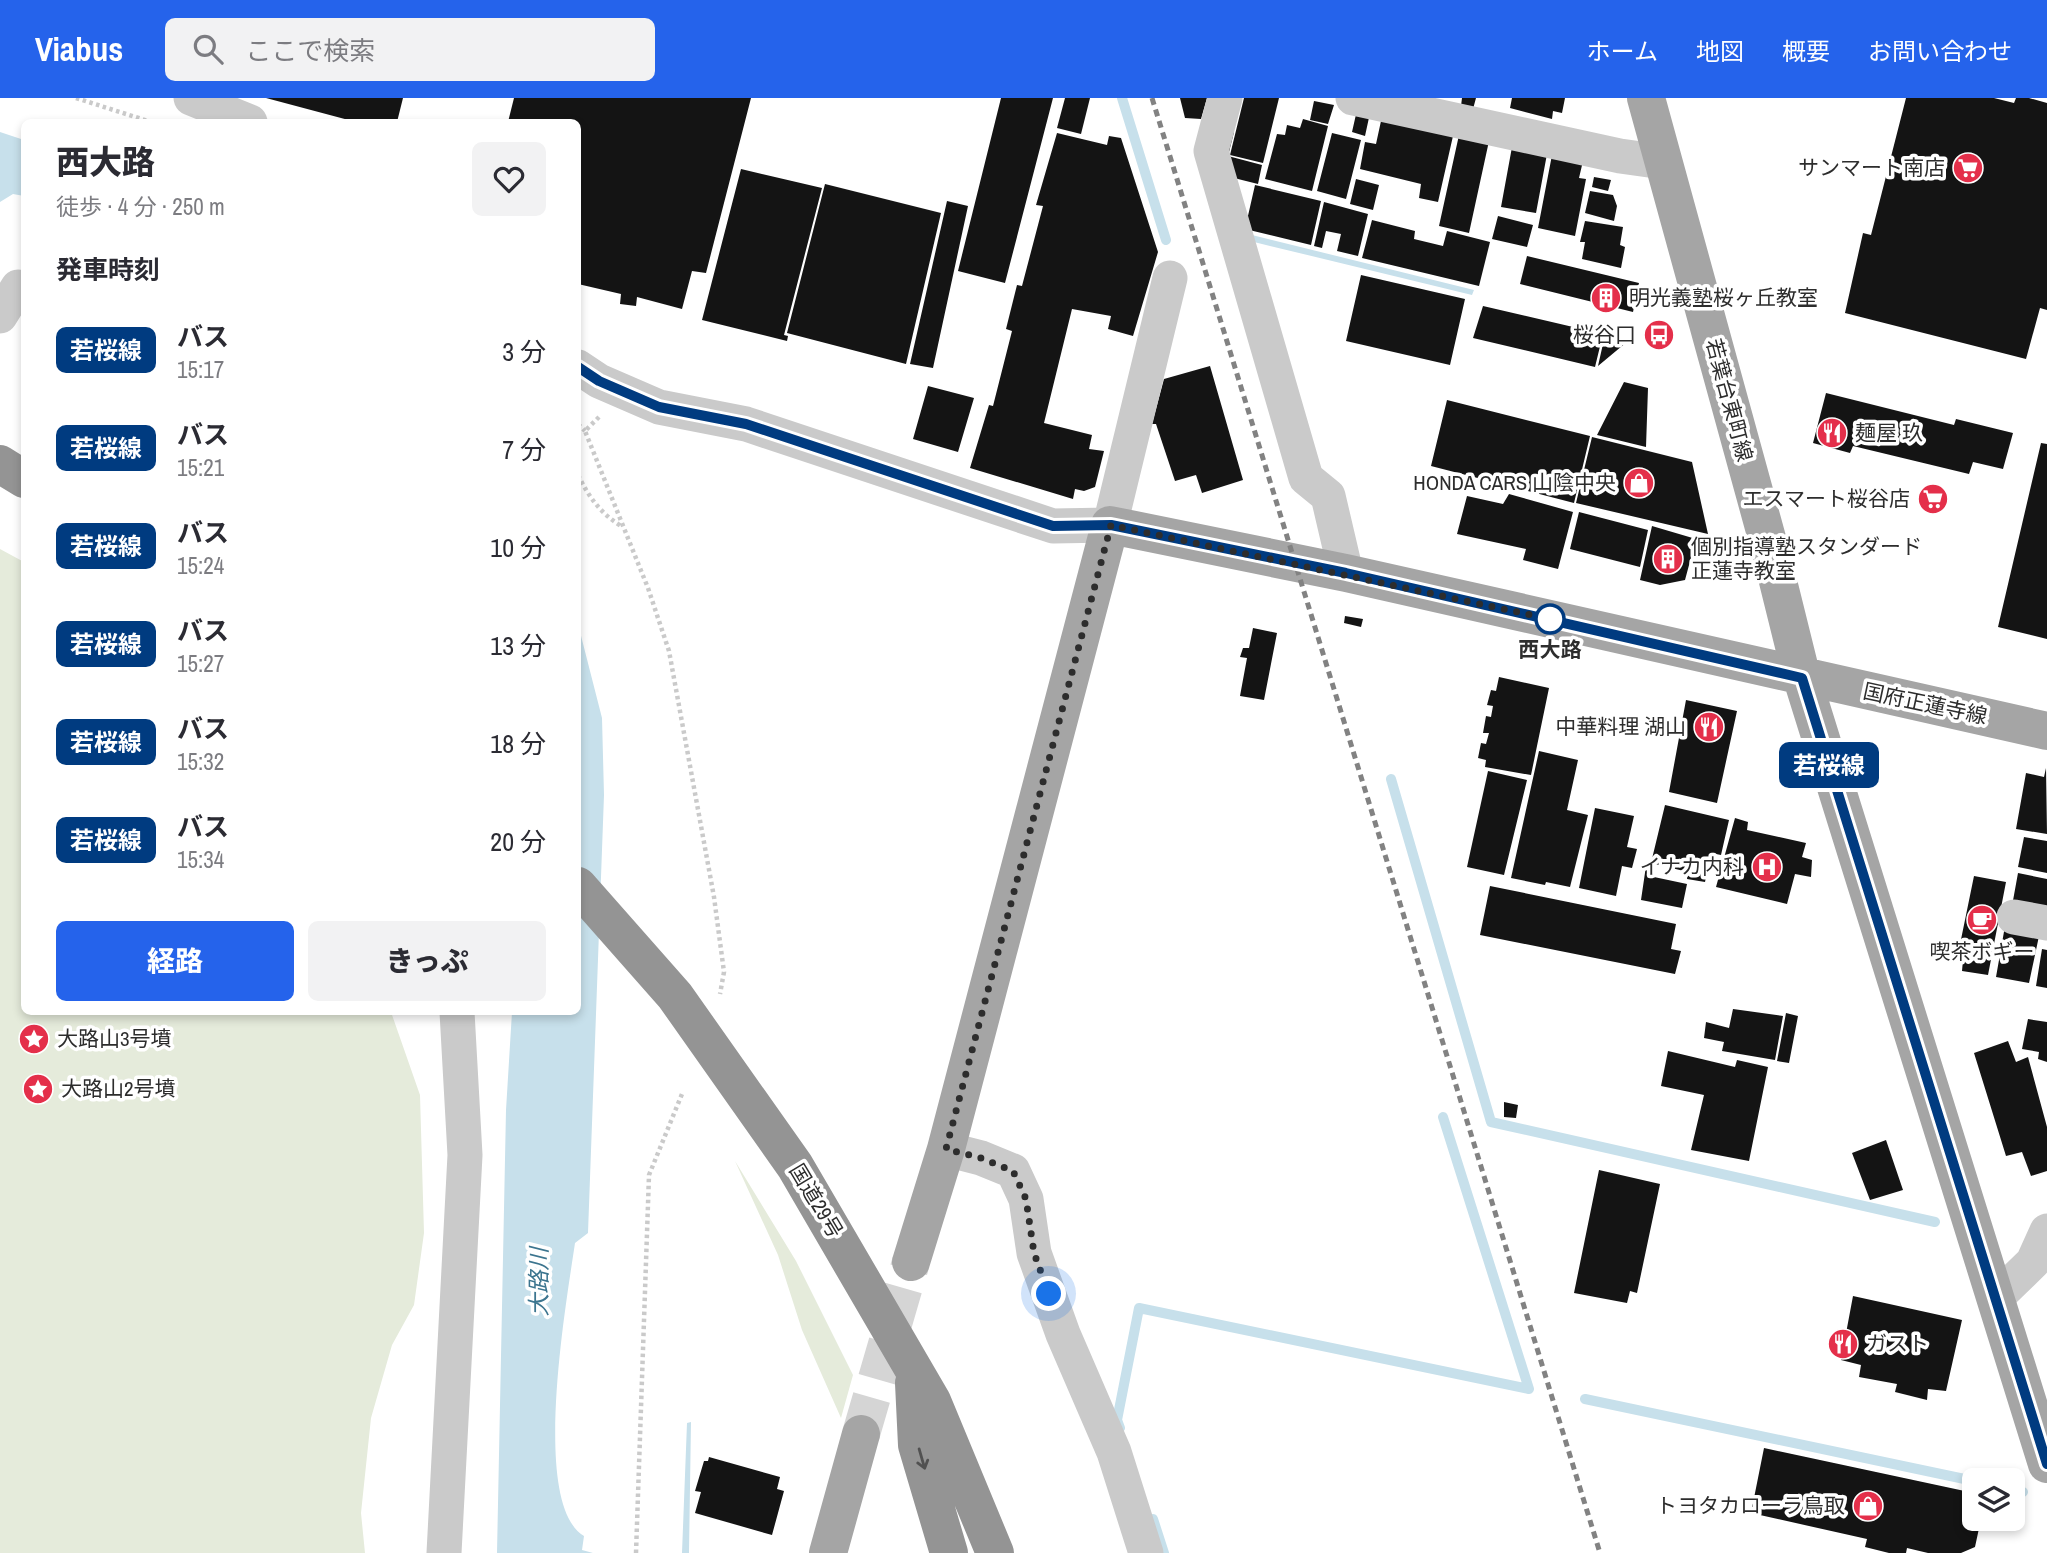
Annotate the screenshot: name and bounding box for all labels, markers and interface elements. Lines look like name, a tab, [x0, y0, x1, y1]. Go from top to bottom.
search box	[165, 18, 655, 81]
text: Viabus	[35, 27, 123, 71]
icon: search	[189, 30, 227, 68]
text: ここで検索	[245, 33, 375, 68]
text: ホーム	[1587, 35, 1658, 67]
text: 地図	[1696, 35, 1744, 67]
text: 概要	[1782, 35, 1830, 67]
text: お問い合わせ	[1868, 35, 2012, 67]
text: 西大路	[56, 140, 155, 184]
button: heart	[472, 142, 546, 216]
supermarket icon: サンマート南店	[1951, 151, 1985, 185]
place label: サンマート南店	[1798, 153, 1945, 182]
text: 徒歩 · 4 分 · 250 m	[56, 191, 225, 222]
text: 発車時刻	[56, 252, 160, 287]
building icon: 明光義塾桜ヶ丘教室	[1589, 281, 1623, 315]
place label: 明光義塾桜ヶ丘教室	[1629, 283, 1818, 312]
bus stop icon: 桜谷口	[1642, 318, 1676, 352]
text: バス	[177, 319, 229, 354]
place label: 桜谷口	[1573, 320, 1636, 349]
text: 若桜線	[70, 334, 142, 366]
text: 3 分	[502, 334, 546, 369]
street label: 若葉台東町線	[1699, 335, 1760, 464]
text: 15:17	[177, 354, 224, 385]
restaurant icon: 麺屋 玖	[1815, 416, 1849, 450]
text: バス	[177, 417, 229, 452]
place label: 麺屋 玖	[1855, 418, 1923, 447]
text: 若桜線	[70, 432, 142, 464]
text: 7 分	[502, 432, 546, 467]
text: 15:21	[177, 452, 224, 483]
shop icon: HONDA CARS 山陰中央	[1622, 466, 1656, 500]
place label: HONDA CARS 山陰中央	[1413, 468, 1616, 497]
supermarket icon: エスマート桜谷店	[1916, 482, 1950, 516]
place label: エスマート桜谷店	[1743, 484, 1910, 513]
text: バス	[177, 515, 229, 550]
text: 若桜線	[70, 530, 142, 562]
text: 10 分	[490, 530, 546, 565]
place label: 個別指導塾スタンダード 正蓮寺教室	[1691, 532, 1922, 585]
building icon: 個別指導塾スタンダード 正蓮寺教室	[1651, 542, 1685, 576]
text: 15:24	[177, 550, 224, 581]
marker: 西大路	[1535, 604, 1565, 634]
text: バス	[177, 613, 229, 648]
text: 若桜線	[70, 628, 142, 660]
text: 13 分	[490, 628, 546, 663]
place label: 西大路	[1519, 635, 1582, 664]
text: 15:27	[177, 648, 224, 679]
street label: 国府正蓮寺線	[1860, 676, 1990, 731]
restaurant icon: 中華料理 湖山	[1692, 710, 1726, 744]
text: バス	[177, 711, 229, 746]
place label: 中華料理 湖山	[1555, 712, 1686, 741]
text: 若桜線	[70, 726, 142, 758]
text: 18 分	[490, 726, 546, 761]
line badge: 若桜線	[1789, 742, 1869, 788]
text: 15:32	[177, 746, 224, 777]
text: 若桜線	[1793, 749, 1865, 781]
text: バス	[177, 809, 229, 844]
text: 若桜線	[70, 824, 142, 856]
text: 20 分	[490, 824, 546, 859]
text: 15:34	[177, 844, 224, 875]
hospital icon: イナカ内科	[1750, 850, 1784, 884]
place label: イナカ内科	[1639, 852, 1744, 881]
cafe icon: 喫茶ボギー	[1965, 903, 1999, 937]
button: 経路	[56, 921, 294, 1001]
button: きっぷ	[308, 921, 546, 1001]
place label: 喫茶ボギー	[1930, 937, 2035, 966]
place icon: 大路山3号墳	[17, 1022, 51, 1056]
place label: 大路山3号墳	[57, 1024, 172, 1053]
place icon: 大路山2号墳	[21, 1072, 55, 1106]
place label: 大路山2号墳	[61, 1074, 176, 1103]
street label: 国道29号	[783, 1158, 850, 1243]
water label: 大路川	[523, 1245, 554, 1317]
your location	[1031, 1276, 1066, 1311]
restaurant icon: ガスト	[1826, 1327, 1860, 1361]
place label: ガスト	[1866, 1329, 1929, 1358]
one-way arrow	[916, 1448, 929, 1470]
map controls	[1962, 1468, 2025, 1531]
button: layers	[1962, 1468, 2025, 1531]
shop icon: トヨタカローラ鳥取	[1851, 1489, 1885, 1523]
place label: トヨタカローラ鳥取	[1656, 1491, 1845, 1520]

